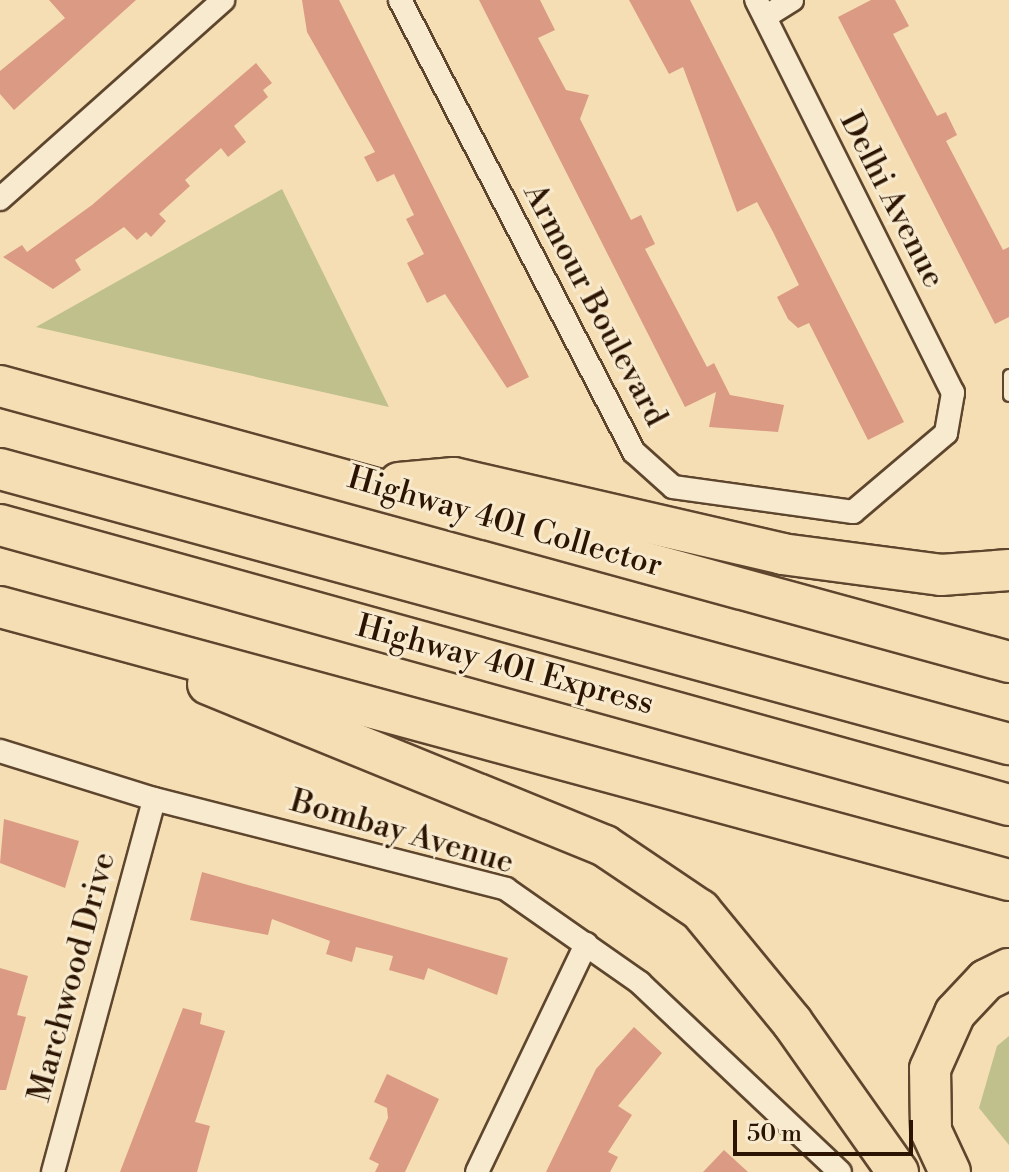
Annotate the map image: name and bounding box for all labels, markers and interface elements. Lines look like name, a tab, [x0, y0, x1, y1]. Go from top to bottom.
street label: Delhi Avenue	[831, 106, 953, 294]
street label: Armour Boulevard	[515, 177, 675, 433]
street label: Highway 401 Collector	[343, 459, 667, 585]
street label: Highway 401 Express	[352, 607, 658, 723]
street label: Bombay Avenue	[286, 782, 518, 882]
street label: Marchwood Drive	[20, 848, 124, 1106]
scale bar	[737, 1104, 917, 1154]
text: 50 m	[747, 1119, 802, 1149]

